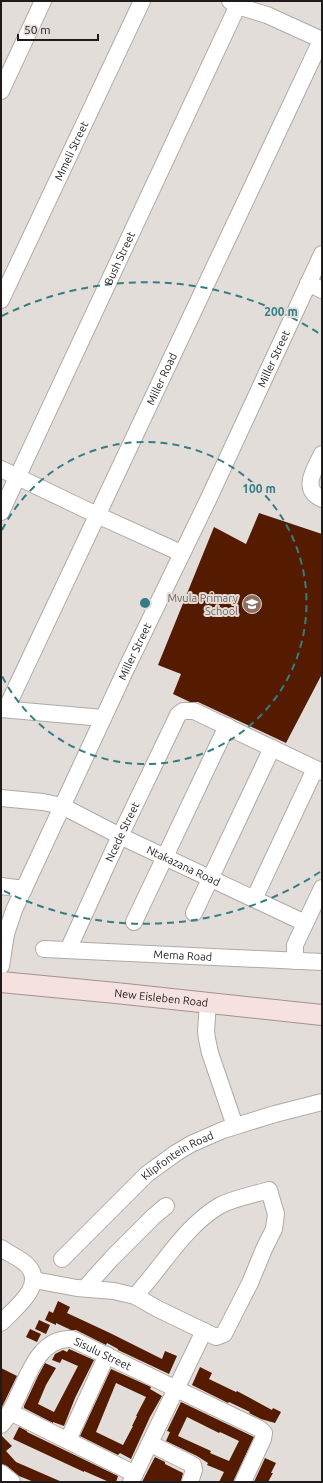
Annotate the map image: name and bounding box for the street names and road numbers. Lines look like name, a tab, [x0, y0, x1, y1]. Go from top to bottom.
street label: Mmeli Street	[52, 119, 91, 182]
street label: Bush Street	[102, 229, 137, 287]
street label: Miller Street	[255, 328, 292, 389]
street label: Miller Road	[144, 351, 179, 407]
street label: Miller Street	[116, 620, 154, 682]
street label: Ncede Street	[103, 799, 142, 864]
street label: Ntakazana Road	[145, 843, 222, 888]
street label: Mema Road	[153, 948, 212, 963]
street label: New Eisleben Road	[114, 987, 209, 1009]
street label: Klipfontein Road	[139, 1129, 215, 1182]
street label: Sisulu Street	[72, 1335, 134, 1373]

